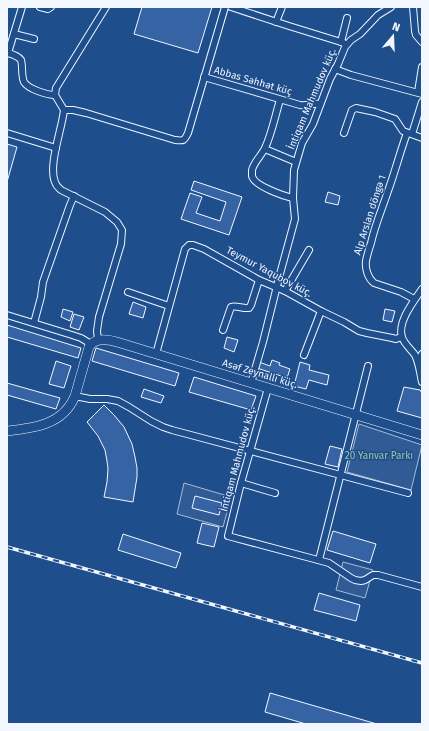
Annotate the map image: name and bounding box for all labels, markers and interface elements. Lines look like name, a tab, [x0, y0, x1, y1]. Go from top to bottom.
north arrow	[373, 16, 413, 56]
text: N	[391, 20, 402, 34]
street label: İntiqam Mahmudov küç.	[283, 46, 339, 151]
street label: Abbas Səhhət küç	[213, 64, 293, 98]
street label: Alp Arslan döngə 1	[351, 173, 389, 257]
street label: Teymur Yaqubov küç.	[224, 244, 314, 300]
street label: Asəf Zeynallı küç.	[221, 357, 299, 391]
street label: İntiqam Mahmudov küç.	[216, 404, 258, 513]
park label: 20 Yanvar Parkı	[345, 450, 413, 462]

